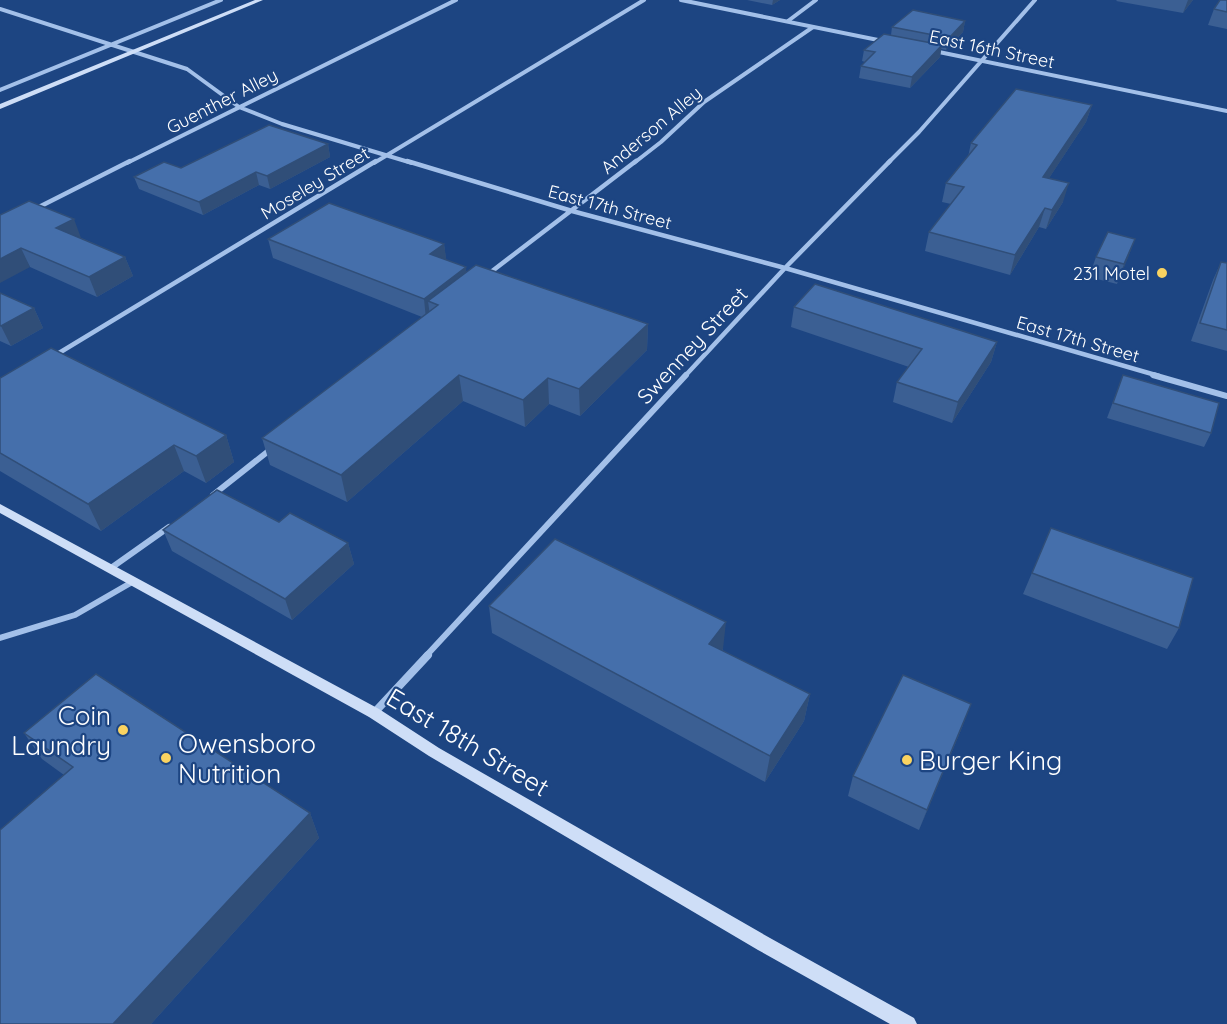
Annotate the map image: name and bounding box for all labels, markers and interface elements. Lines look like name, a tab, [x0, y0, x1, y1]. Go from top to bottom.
street label: East 16th Street	[927, 25, 1057, 73]
street label: Guenther Alley	[163, 63, 281, 139]
street label: Anderson Alley	[596, 81, 706, 179]
street label: Moseley Street	[256, 142, 374, 224]
street label: East 17th Street	[546, 179, 674, 235]
place label: 231 Motel	[1073, 262, 1150, 285]
marker: 231 Motel	[1155, 266, 1169, 280]
street label: Swenney Street	[631, 281, 753, 409]
street label: East 17th Street	[1014, 310, 1142, 368]
street label: East 18th Street	[381, 680, 555, 804]
place label: Coin Laundry	[11, 699, 111, 762]
marker: Coin Laundry	[116, 723, 130, 737]
place label: Owensboro Nutrition	[178, 727, 316, 790]
place label: Burger King	[919, 744, 1062, 777]
marker: Owensboro Nutrition	[159, 751, 173, 765]
marker: Burger King	[900, 753, 914, 767]

